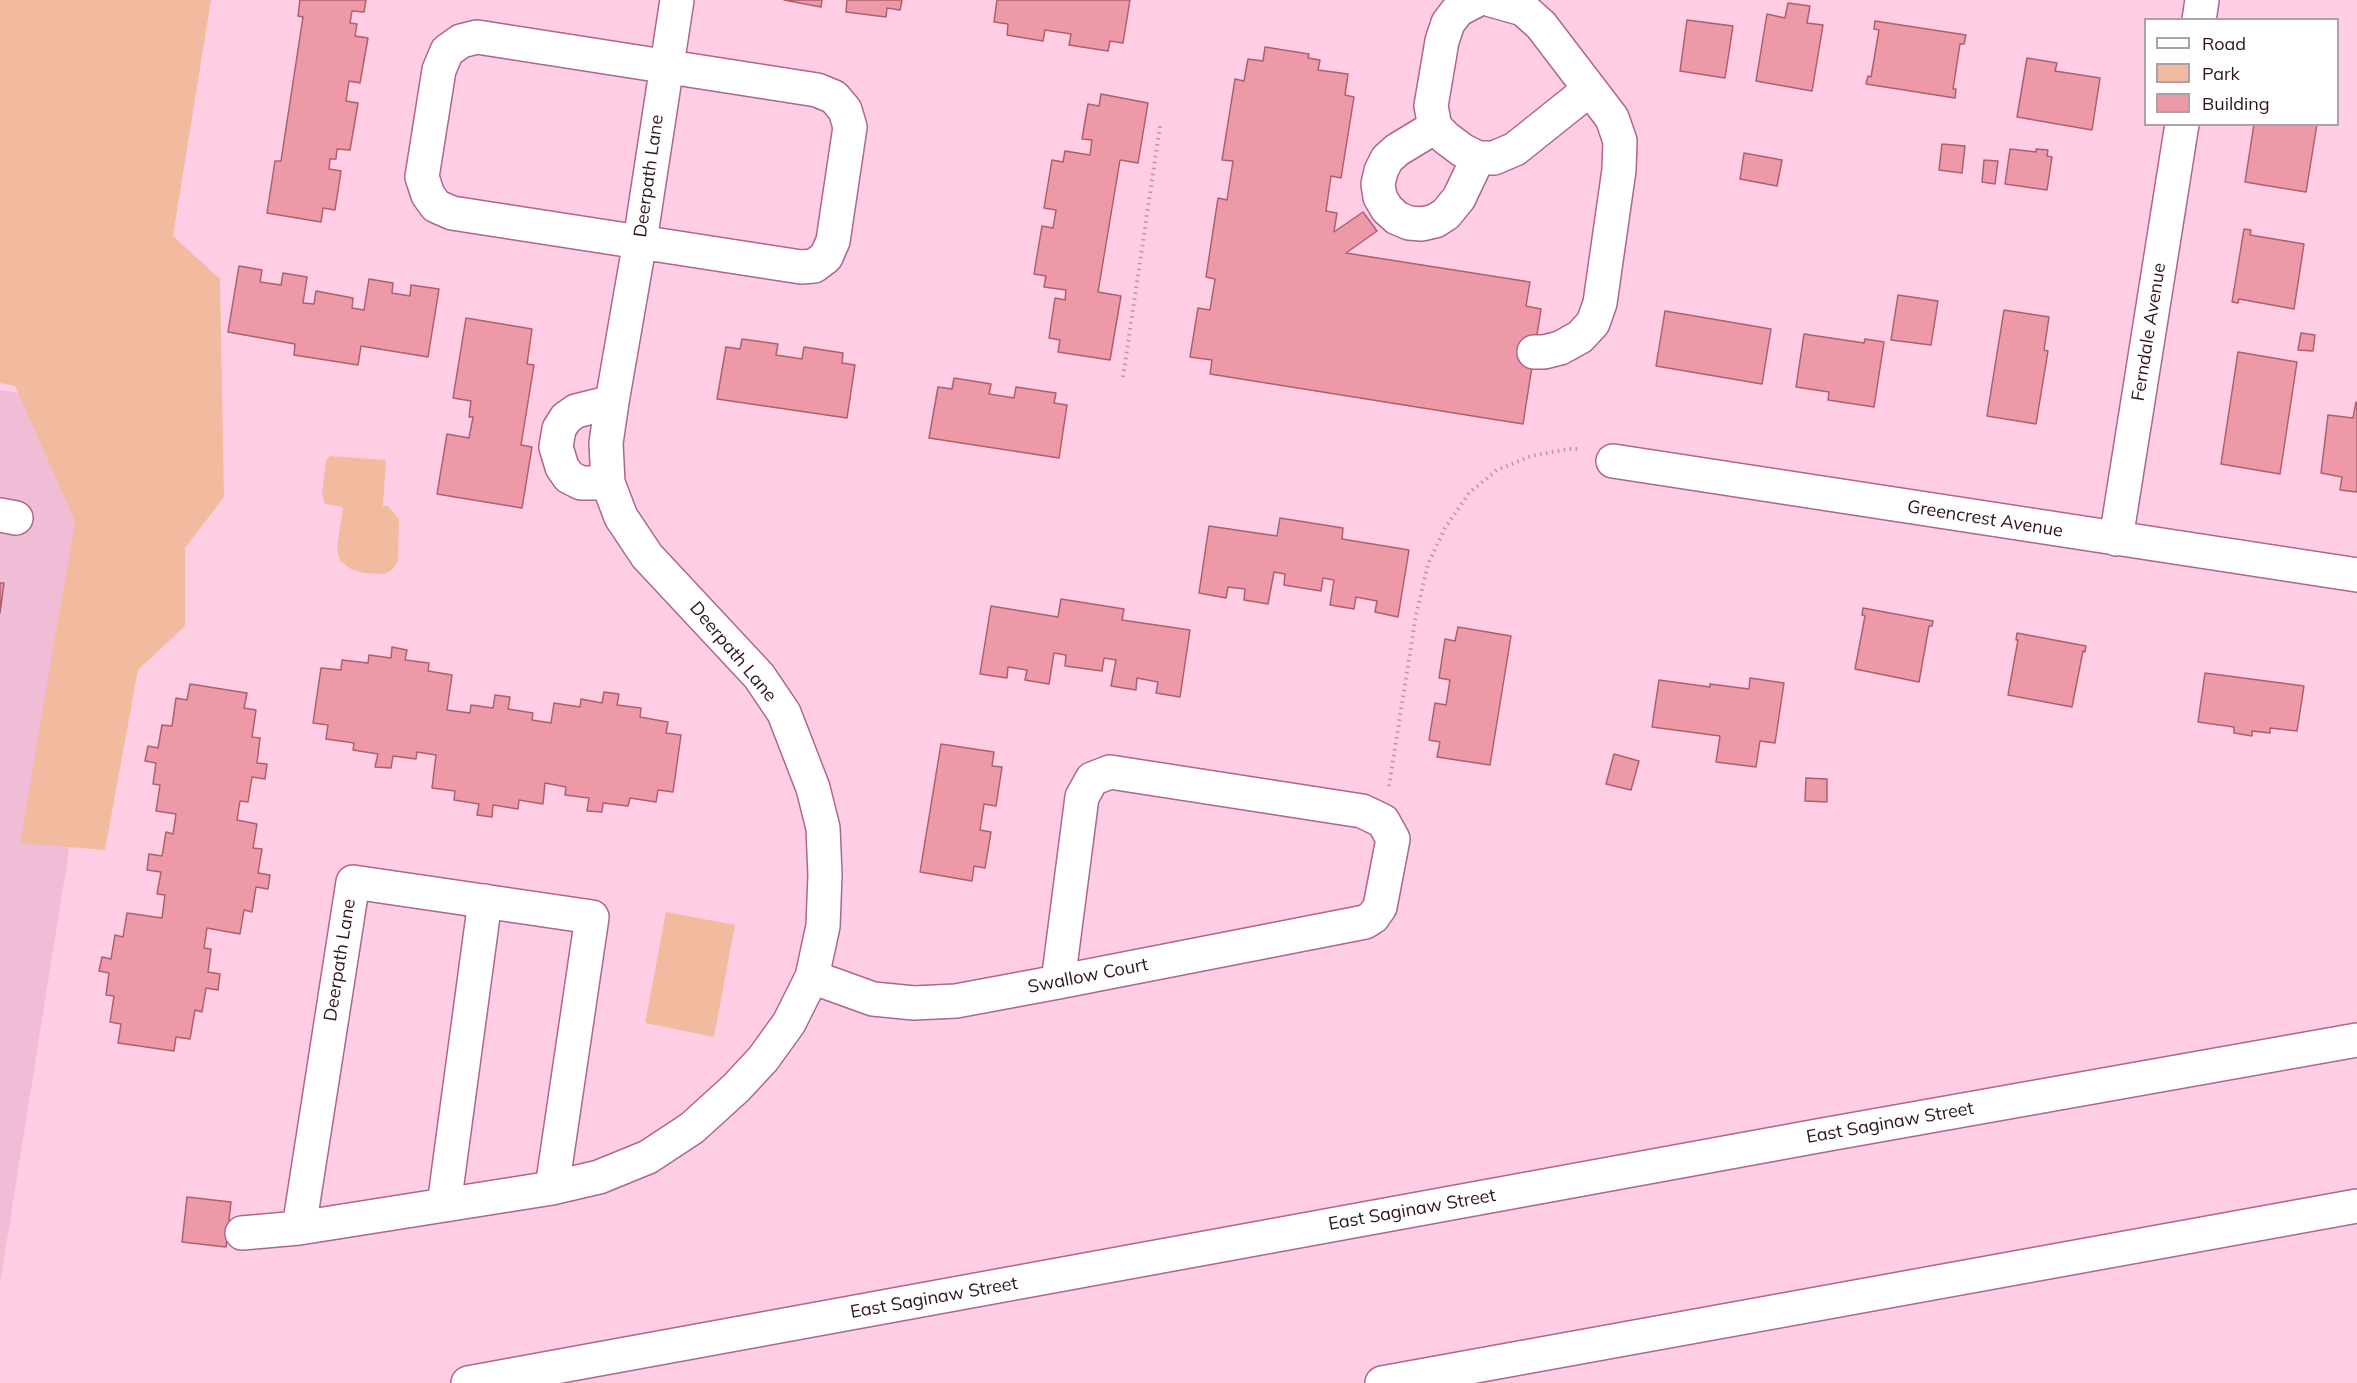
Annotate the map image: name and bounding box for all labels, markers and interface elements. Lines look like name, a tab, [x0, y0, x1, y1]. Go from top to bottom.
legend	[2144, 18, 2339, 126]
text: Road	[2202, 32, 2246, 55]
text: Park	[2202, 62, 2240, 85]
text: Building	[2202, 92, 2270, 115]
street label: Deerpath Lane	[630, 113, 668, 239]
street label: Ferndale Avenue	[2127, 261, 2171, 403]
street label: Greencrest Avenue	[1906, 496, 2064, 542]
street label: Deerpath Lane	[685, 598, 781, 706]
street label: Deerpath Lane	[320, 897, 360, 1023]
street label: Swallow Court	[1026, 954, 1150, 998]
street label: East Saginaw Street	[1805, 1098, 1975, 1148]
street label: East Saginaw Street	[1327, 1185, 1497, 1235]
street label: East Saginaw Street	[849, 1273, 1019, 1323]

